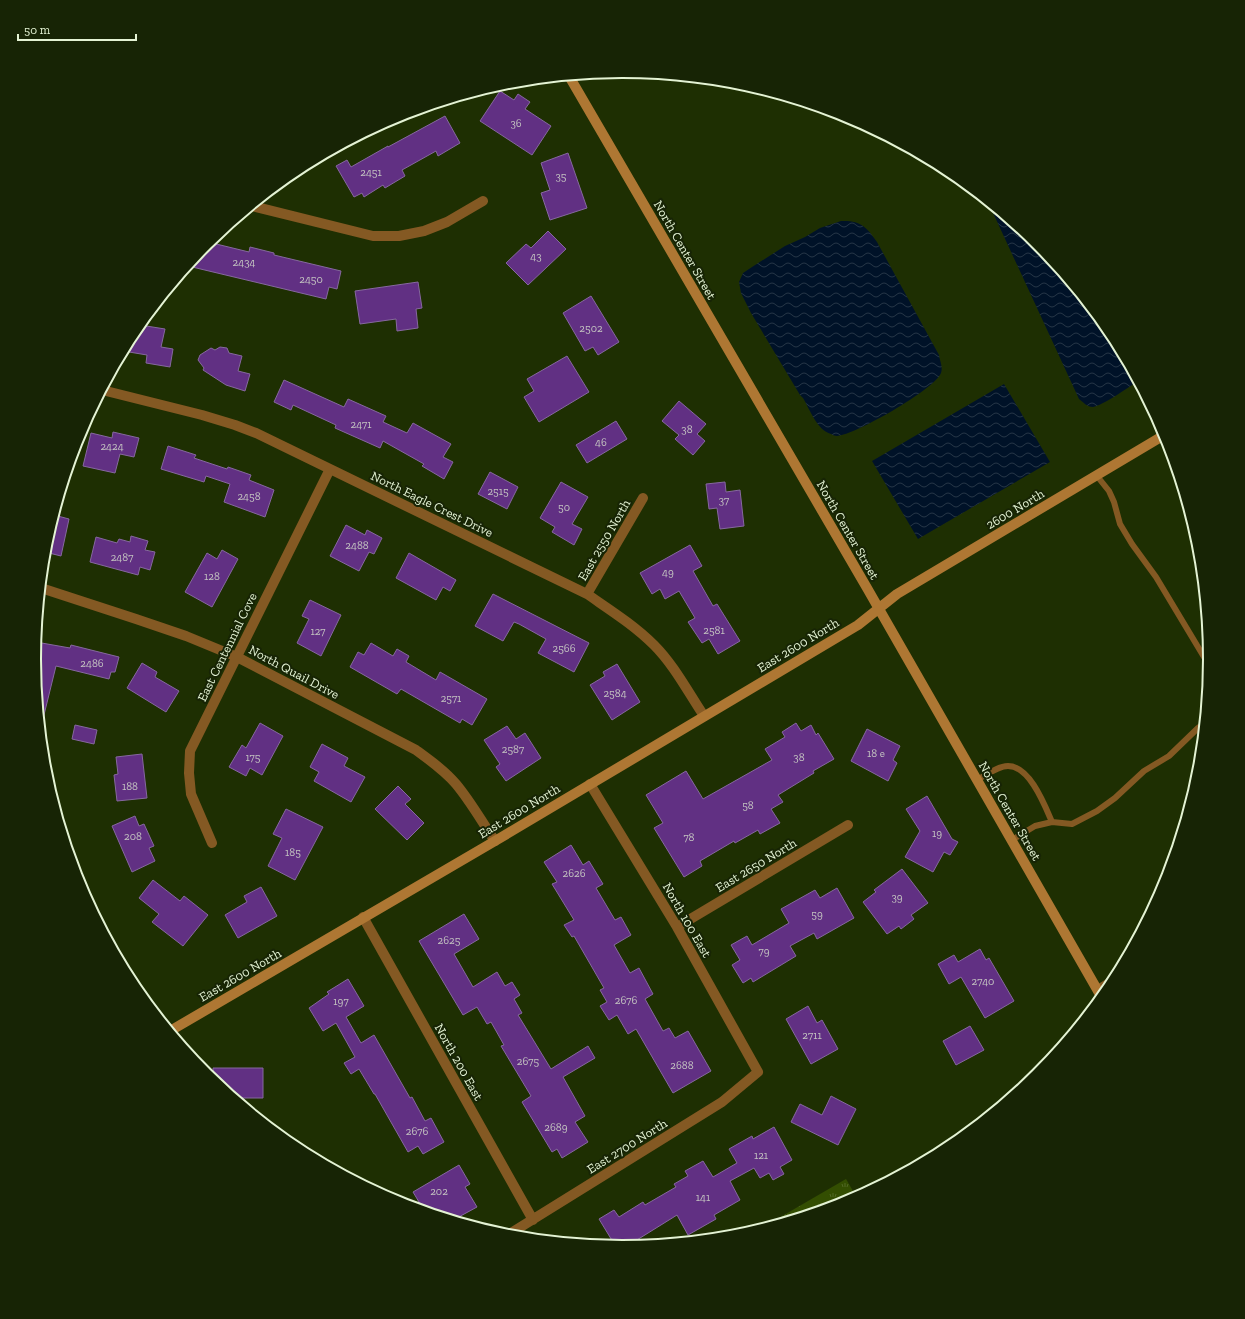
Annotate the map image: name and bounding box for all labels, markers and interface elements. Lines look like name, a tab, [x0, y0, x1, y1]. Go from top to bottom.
scale bar	[18, 16, 136, 42]
text: 50 m	[24, 23, 51, 37]
house number: 36	[510, 117, 522, 130]
house number: 2451	[360, 166, 382, 179]
house number: 35	[555, 170, 567, 183]
street label: North Center Street	[651, 198, 720, 302]
house number: 43	[530, 250, 542, 263]
house number: 2434	[233, 256, 256, 269]
house number: 2450	[299, 273, 323, 286]
house number: 2502	[579, 322, 603, 335]
house number: 2471	[351, 418, 372, 431]
house number: 38	[681, 423, 693, 436]
house number: 46	[595, 436, 607, 449]
house number: 2424	[100, 440, 124, 453]
street label: North Eagle Crest Drive	[369, 468, 495, 540]
street label: North Center Street	[814, 478, 883, 582]
house number: 2515	[487, 485, 509, 498]
street label: 2600 North	[983, 485, 1047, 532]
house number: 2458	[237, 490, 261, 503]
house number: 37	[719, 494, 729, 507]
street label: East 2550 North	[575, 496, 634, 583]
house number: 50	[558, 501, 570, 514]
house number: 2488	[345, 539, 369, 552]
house number: 2487	[111, 551, 133, 564]
house number: 49	[662, 566, 674, 579]
house number: 128	[204, 570, 220, 583]
street label: East Centennial Cove	[194, 590, 260, 704]
street label: East 2600 North	[755, 614, 842, 675]
house number: 2581	[703, 624, 725, 637]
house number: 127	[310, 625, 326, 638]
street label: North Quail Drive	[246, 642, 342, 702]
house number: 2566	[553, 642, 576, 655]
house number: 2486	[80, 657, 104, 670]
house number: 2584	[603, 687, 627, 700]
house number: 2571	[441, 692, 462, 705]
house number: 2587	[502, 743, 524, 756]
house number: 18 e	[867, 747, 885, 760]
house number: 175	[246, 751, 261, 764]
house number: 38	[793, 751, 805, 764]
street label: North Center Street	[976, 759, 1045, 863]
house number: 188	[122, 780, 138, 793]
street label: East 2600 North	[476, 780, 563, 841]
house number: 58	[742, 799, 754, 812]
house number: 19	[932, 827, 942, 840]
house number: 208	[124, 830, 142, 843]
house number: 78	[683, 831, 695, 844]
street label: East 2650 North	[713, 835, 800, 895]
house number: 185	[285, 846, 301, 859]
house number: 2626	[562, 867, 586, 880]
street label: North 100 East	[660, 880, 715, 960]
house number: 39	[891, 891, 903, 904]
house number: 59	[811, 908, 823, 921]
house number: 2625	[438, 934, 461, 947]
street label: East 2600 North	[196, 945, 284, 1005]
house number: 79	[758, 945, 770, 958]
house number: 2740	[972, 975, 994, 988]
house number: 2676	[615, 994, 637, 1007]
house number: 197	[333, 995, 349, 1008]
street label: North 200 East	[432, 1021, 486, 1103]
house number: 2711	[802, 1029, 822, 1042]
house number: 2675	[517, 1055, 540, 1068]
house number: 2688	[670, 1059, 694, 1072]
street label: East 2700 North	[584, 1115, 670, 1177]
house number: 2689	[544, 1121, 568, 1134]
house number: 2676	[406, 1125, 428, 1138]
house number: 121	[754, 1149, 769, 1162]
house number: 202	[430, 1185, 448, 1198]
house number: 141	[696, 1191, 711, 1204]

